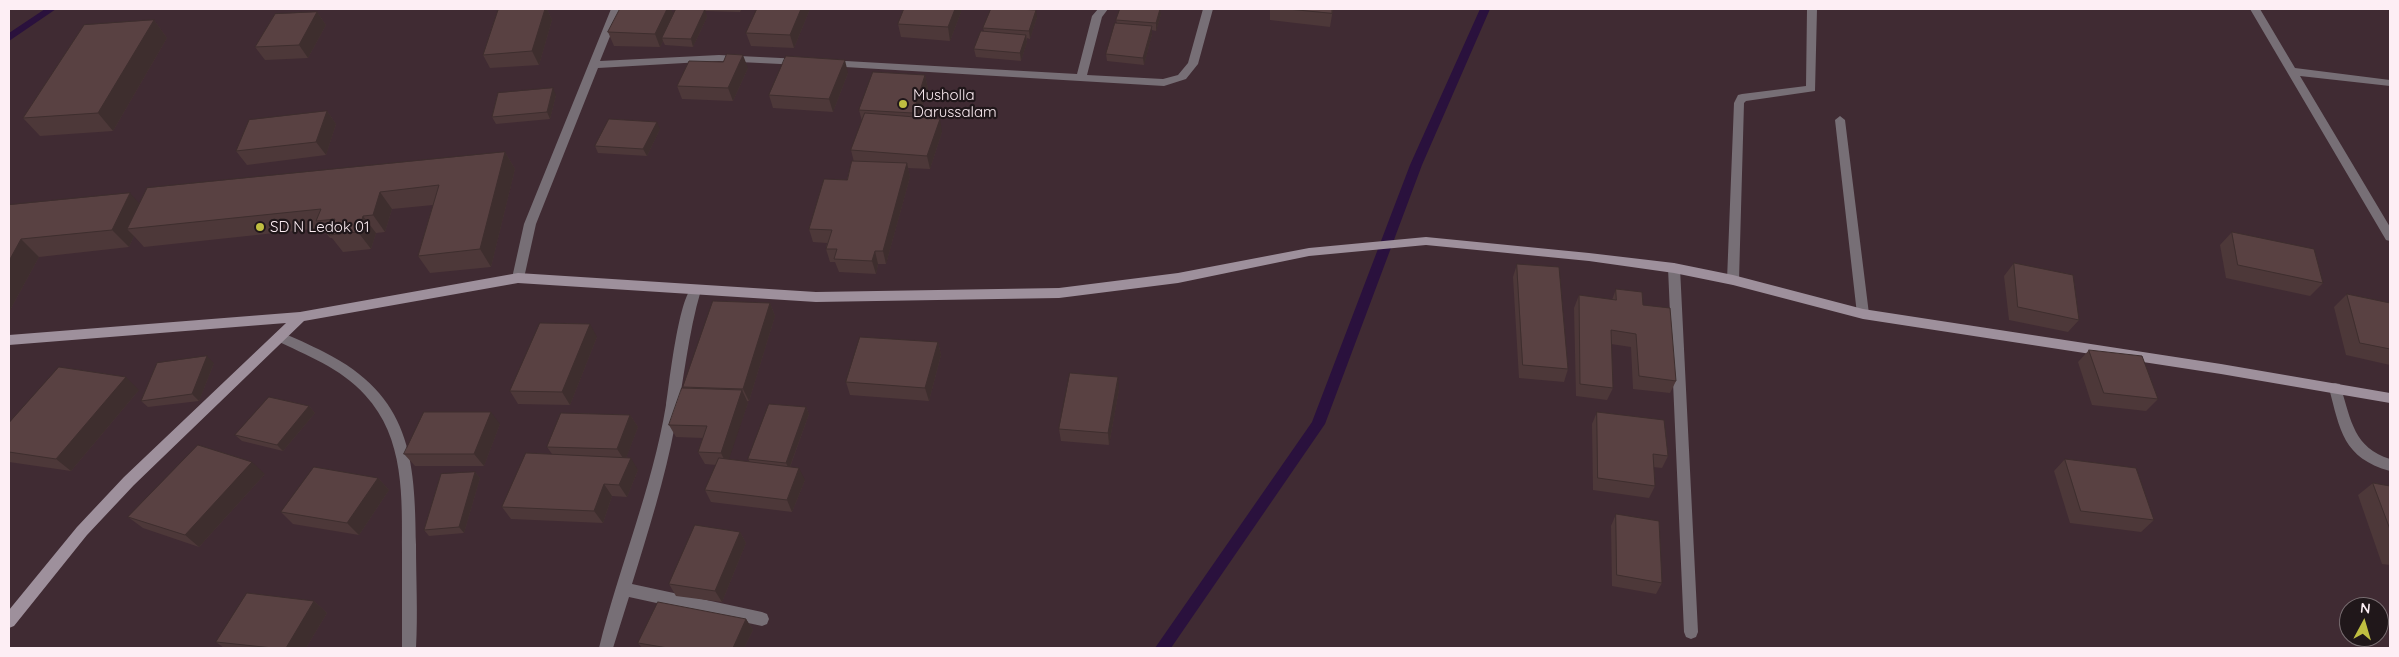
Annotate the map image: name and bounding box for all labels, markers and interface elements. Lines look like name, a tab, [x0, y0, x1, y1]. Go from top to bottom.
place label: Musholla Darussalam	[913, 86, 997, 121]
marker: Musholla Darussalam	[897, 98, 909, 110]
place label: SD N Ledok 01	[270, 218, 370, 236]
marker: SD N Ledok 01	[254, 221, 266, 233]
north arrow	[2339, 597, 2389, 647]
text: N	[2359, 599, 2372, 618]

